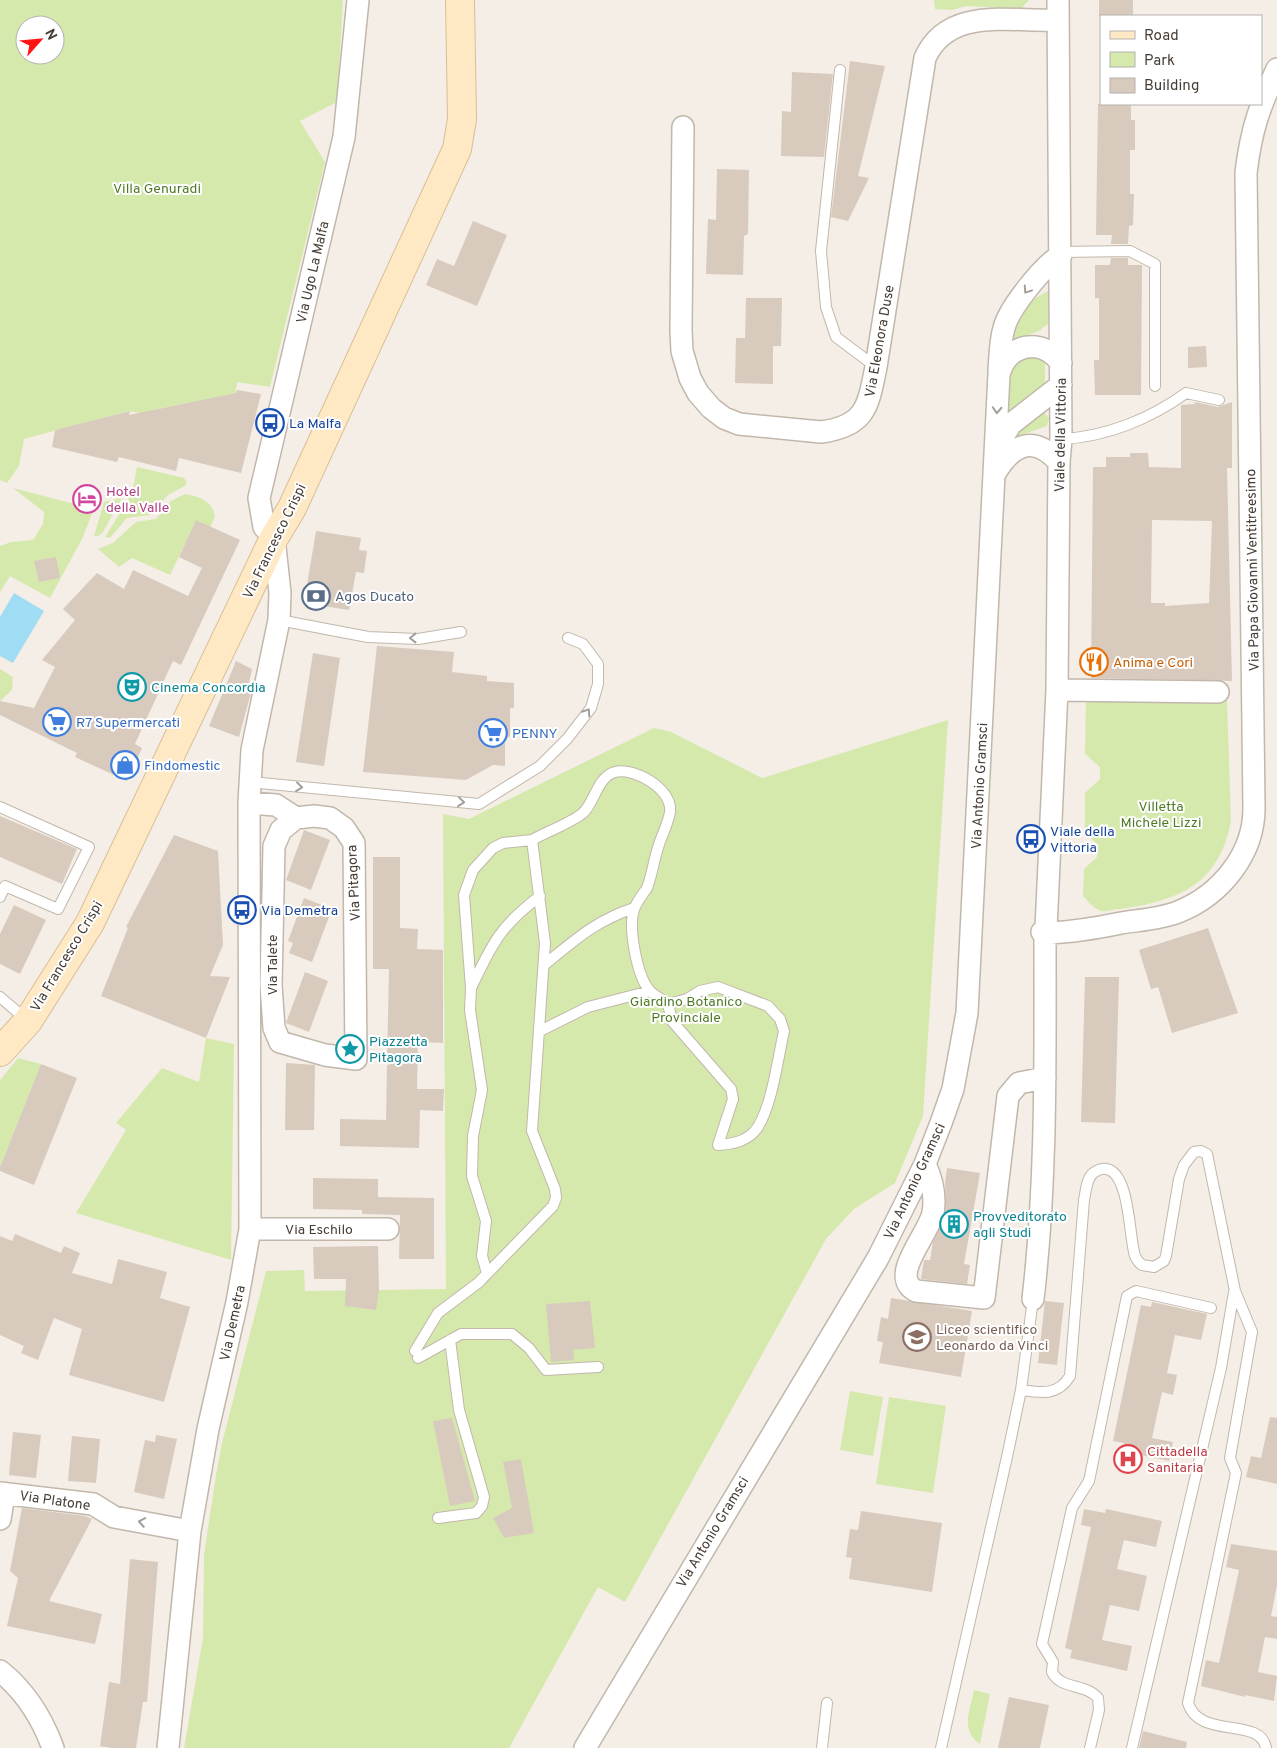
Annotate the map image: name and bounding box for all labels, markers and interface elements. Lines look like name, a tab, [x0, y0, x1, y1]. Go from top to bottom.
north arrow	[15, 15, 65, 65]
legend	[1100, 15, 1262, 105]
text: N	[40, 26, 60, 43]
text: Road	[1144, 27, 1179, 46]
text: Park	[1144, 52, 1175, 71]
text: Building	[1144, 77, 1199, 96]
park label: Villa Genuradi	[113, 181, 201, 198]
street label: Via Ugo La Malfa	[293, 220, 333, 325]
street label: Via Eleonora Duse	[862, 284, 899, 399]
one-way arrow	[1024, 284, 1033, 293]
street label: Viale della Vittoria	[1052, 378, 1071, 492]
one-way arrow	[992, 406, 1003, 414]
bus stop icon: La Malfa	[255, 408, 285, 438]
place label: La Malfa	[289, 416, 341, 433]
street label: Via Papa Giovanni Ventitreesimo	[1243, 468, 1264, 671]
street label: Via Francesco Crispi	[240, 481, 311, 602]
hotel icon: Hotel della Valle	[72, 484, 102, 514]
place label: Hotel della Valle	[106, 484, 169, 517]
bank icon: Agos Ducato	[301, 581, 331, 611]
place label: Agos Ducato	[335, 589, 414, 606]
one-way arrow	[409, 633, 416, 643]
restaurant icon: Anima e Cori	[1079, 647, 1109, 677]
place label: Anima e Cori	[1113, 655, 1193, 672]
theatre icon: Cinema Concordia	[117, 672, 147, 702]
place label: Cinema Concordia	[151, 680, 266, 697]
supermarket icon: R7 Supermercati	[42, 707, 72, 737]
one-way arrow	[581, 708, 591, 717]
place label: R7 Supermercati	[76, 715, 180, 732]
supermarket icon: PENNY	[478, 718, 508, 748]
street label: Via Antonio Gramsci	[969, 722, 992, 850]
place label: PENNY	[512, 726, 558, 743]
shop icon: Findomestic	[110, 750, 140, 780]
place label: Findomestic	[144, 758, 221, 775]
one-way arrow	[295, 781, 303, 792]
one-way arrow	[457, 797, 465, 808]
park label: Villetta Michele Lizzi	[1120, 799, 1202, 832]
bus stop icon: Viale della Vittoria	[1016, 824, 1046, 854]
place label: Viale della Vittoria	[1050, 824, 1115, 857]
street label: Via Pitagora	[344, 844, 365, 922]
bus stop icon: Via Demetra	[227, 895, 257, 925]
street label: Via Francesco Crispi	[28, 898, 107, 1015]
place label: Via Demetra	[261, 903, 338, 920]
street label: Via Talete	[265, 934, 282, 996]
park label: Giardino Botanico Provinciale	[630, 994, 742, 1027]
place icon: Piazzetta Pitagora	[335, 1034, 365, 1064]
place label: Piazzetta Pitagora	[369, 1034, 428, 1067]
street label: Via Antonio Gramsci	[881, 1121, 950, 1243]
building icon: Provveditorato agli Studi	[939, 1209, 969, 1239]
place label: Provveditorato agli Studi	[973, 1209, 1067, 1242]
street label: Via Eschilo	[285, 1222, 353, 1239]
street label: Via Demetra	[217, 1284, 250, 1363]
school or university icon: Liceo scientifico Leonardo da Vinci	[902, 1322, 932, 1352]
place label: Liceo scientifico Leonardo da Vinci	[936, 1322, 1048, 1355]
hospital icon: Cittadella Sanitaria	[1113, 1444, 1143, 1474]
place label: Cittadella Sanitaria	[1147, 1444, 1208, 1477]
street label: Via Antonio Gramsci	[673, 1474, 753, 1591]
street label: Via Platone	[18, 1488, 91, 1515]
one-way arrow	[138, 1518, 146, 1528]

